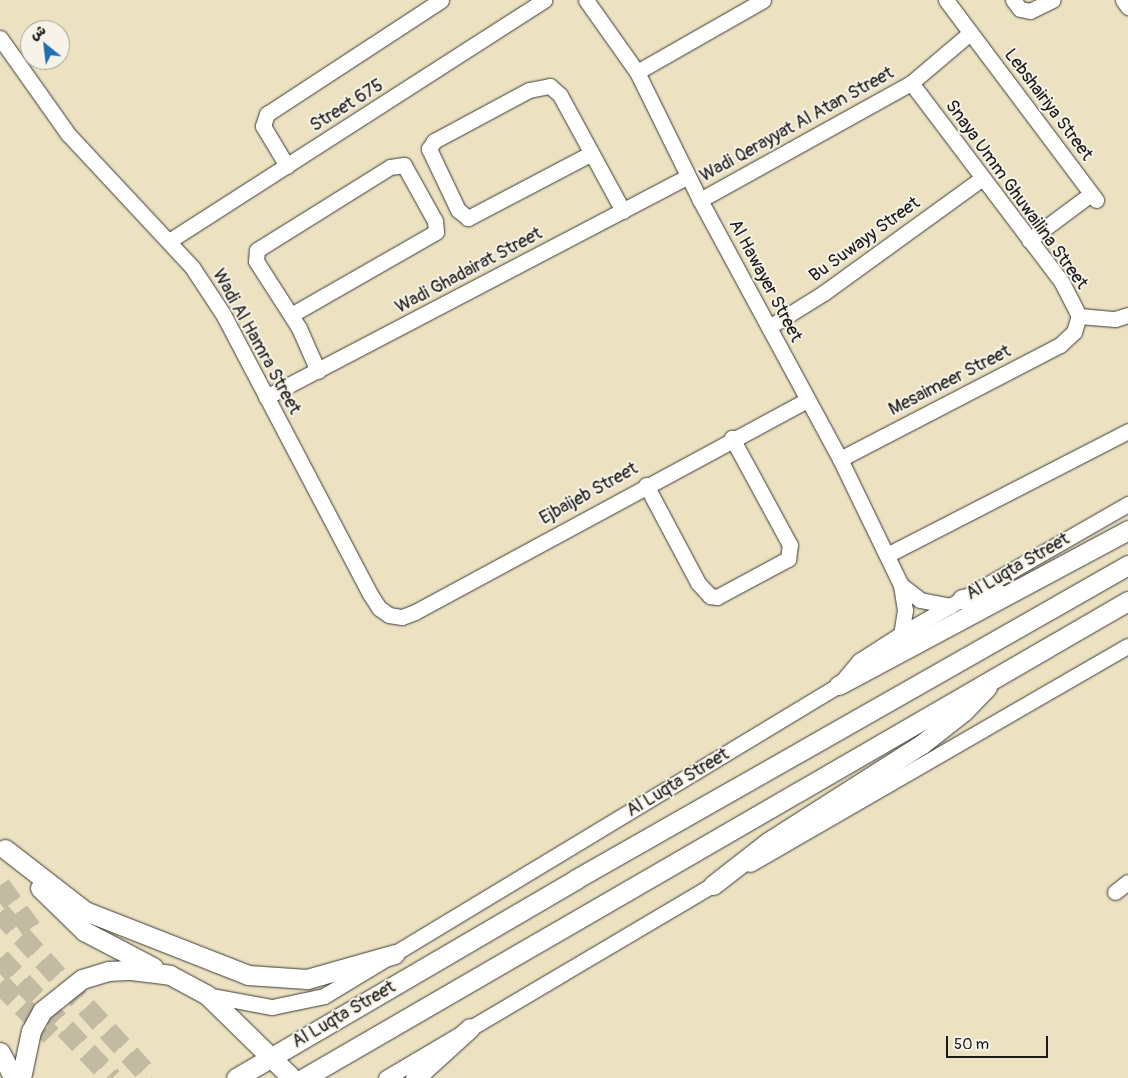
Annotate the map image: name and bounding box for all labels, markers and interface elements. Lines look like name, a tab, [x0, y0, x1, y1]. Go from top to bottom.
north arrow	[20, 20, 70, 70]
text: ش	[27, 21, 49, 43]
street label: Lebshairiya Street	[999, 45, 1097, 165]
street label: Wadi Qerayyat Al Atan Street	[696, 63, 898, 187]
street label: Street 675	[306, 75, 388, 137]
street label: Snaya Umm Ghuwailina Street	[940, 96, 1092, 294]
street label: Bu Suwayy Street	[806, 193, 924, 287]
street label: Al Hawayer Street	[724, 216, 806, 346]
street label: Wadi Ghadairat Street	[392, 223, 546, 319]
street label: Wadi Al Hamra Street	[207, 266, 305, 418]
street label: Mesaimeer Street	[885, 341, 1015, 421]
street label: Ejbaijeb Street	[536, 458, 642, 530]
street label: Al Luqta Street	[962, 529, 1074, 605]
street label: Al Luqta Street	[623, 744, 733, 822]
street label: Al Luqta Street	[288, 977, 400, 1053]
scale bar	[948, 1026, 1050, 1058]
text: 50 m	[954, 1035, 989, 1054]

